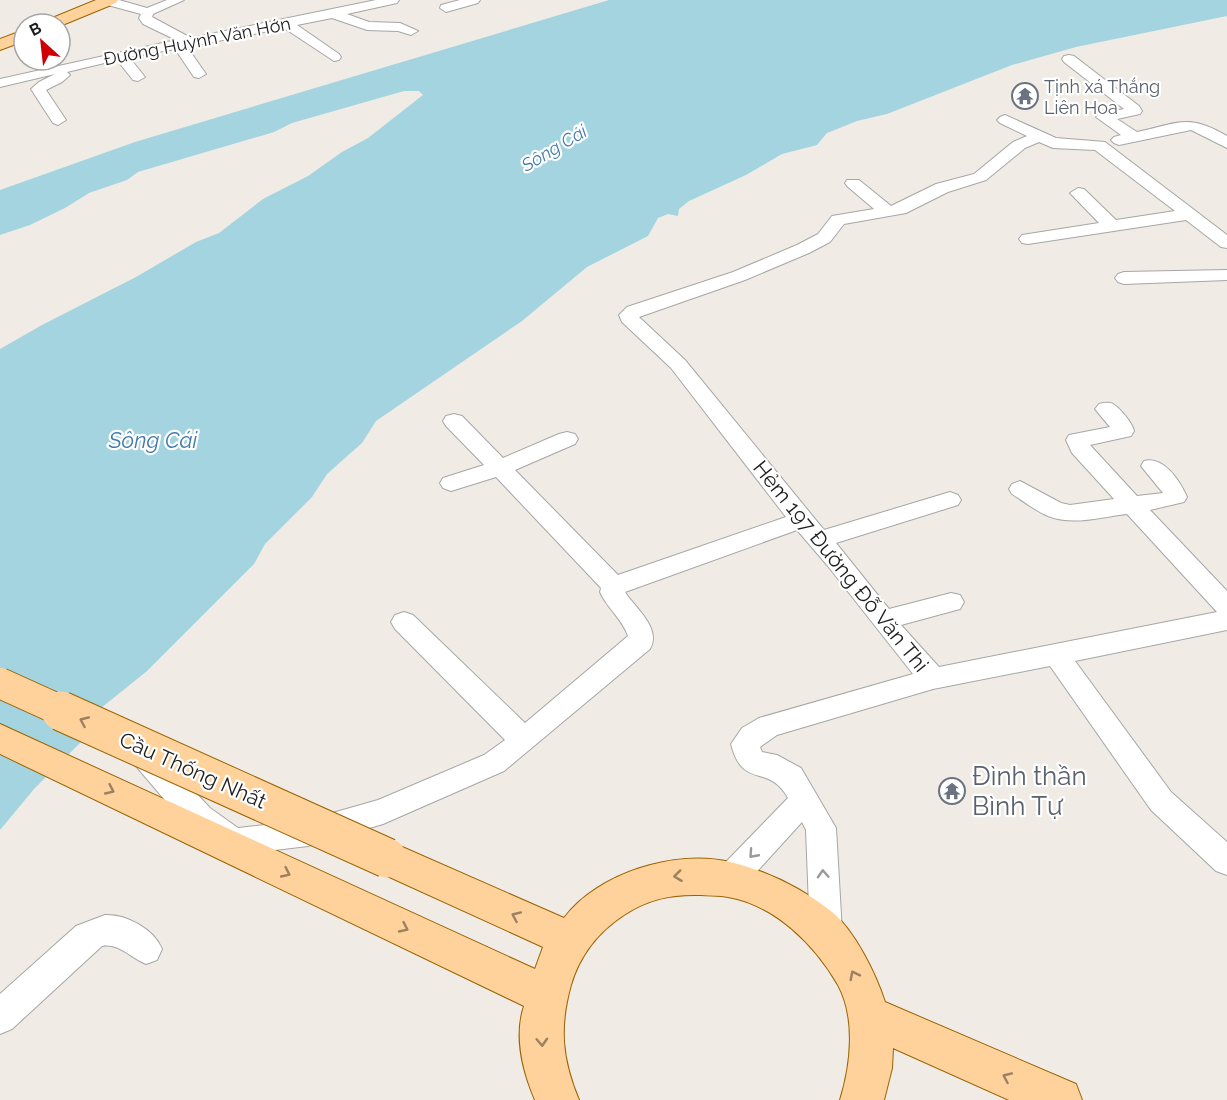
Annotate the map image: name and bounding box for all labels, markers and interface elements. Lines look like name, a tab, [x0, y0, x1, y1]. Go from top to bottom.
north arrow	[12, 12, 72, 72]
street label: Đường Huỳnh Văn Hớn	[102, 13, 292, 69]
text: B	[26, 18, 45, 40]
place label: Tịnh xá Thắng Liên Hoa	[1044, 76, 1160, 118]
temple icon: Tịnh xá Thắng Liên Hoa	[1010, 81, 1040, 111]
water label: Sông Cái	[517, 120, 591, 176]
water label: Sông Cái	[108, 427, 199, 453]
street label: Hẻm 197 Đường Đỗ Văn Thi	[748, 455, 934, 677]
one-way arrow	[80, 717, 91, 729]
street label: Cầu Thống Nhất	[116, 726, 270, 814]
place label: Đình thần Bình Tự	[972, 761, 1087, 821]
temple icon: Đình thần Bình Tự	[937, 776, 967, 806]
one-way arrow	[103, 782, 114, 794]
one-way arrow	[749, 847, 760, 858]
one-way arrow	[280, 865, 291, 877]
one-way arrow	[817, 869, 830, 878]
one-way arrow	[673, 870, 682, 882]
one-way arrow	[512, 911, 523, 923]
one-way arrow	[398, 921, 409, 933]
one-way arrow	[850, 970, 861, 981]
one-way arrow	[535, 1037, 548, 1046]
one-way arrow	[1002, 1072, 1013, 1084]

